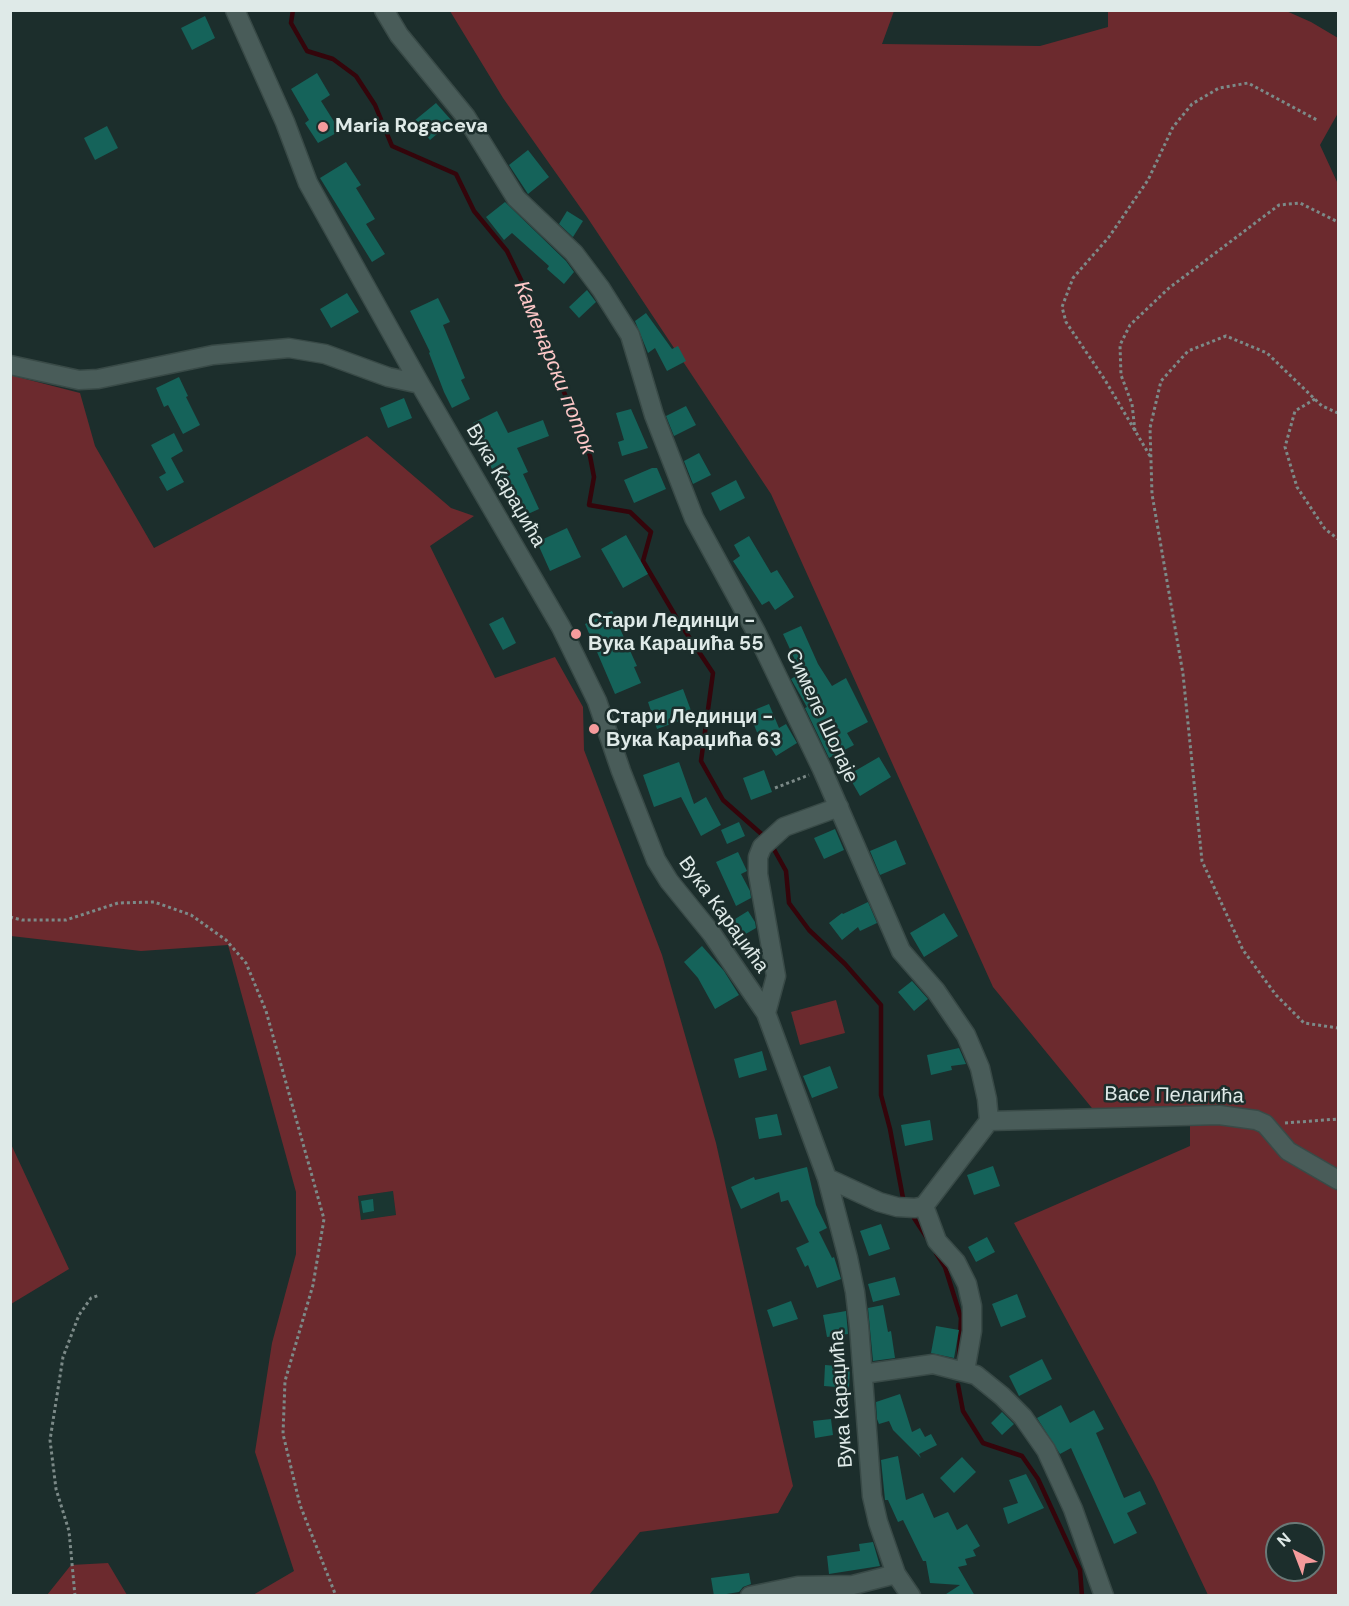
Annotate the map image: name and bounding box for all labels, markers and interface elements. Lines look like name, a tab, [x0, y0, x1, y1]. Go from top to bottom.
place label: Maria Rogaceva	[335, 115, 488, 139]
marker: Maria Rogaceva	[316, 120, 330, 134]
water label: Каменарски поток	[508, 277, 600, 459]
street label: Вука Караџића	[460, 420, 550, 552]
place label: Стари Лединци - Вука Караџића 55	[588, 610, 764, 657]
marker: Стари Лединци - Вука Караџића 55	[569, 627, 583, 641]
street label: Симеле Шолаје	[779, 645, 863, 787]
place label: Стари Лединци - Вука Караџића 63	[606, 706, 781, 753]
marker: Стари Лединци - Вука Караџића 63	[587, 722, 601, 736]
street label: Вука Караџића	[673, 852, 773, 978]
street label: Васе Пелагића	[1104, 1083, 1244, 1109]
street label: Вука Караџића	[825, 1329, 859, 1469]
north arrow	[1265, 1522, 1325, 1582]
text: N	[1273, 1528, 1295, 1551]

